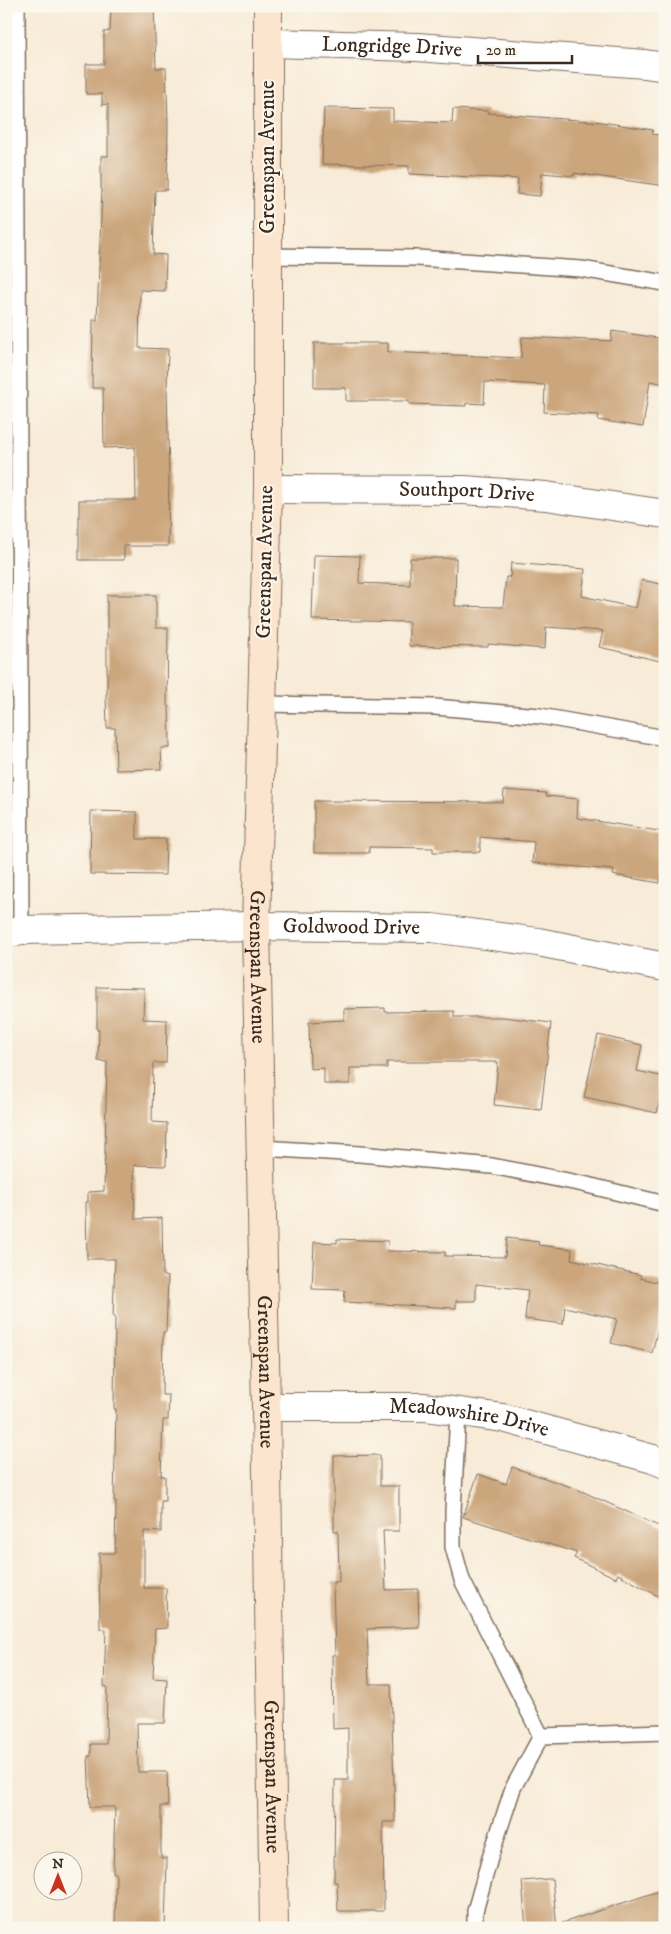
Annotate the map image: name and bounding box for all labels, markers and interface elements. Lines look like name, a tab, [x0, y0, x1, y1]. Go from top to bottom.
street label: Longridge Drive	[321, 31, 463, 63]
scale bar	[478, 32, 572, 64]
text: 20 m	[486, 41, 516, 60]
street label: Greenspan Avenue	[255, 80, 281, 234]
street label: Southport Drive	[399, 477, 536, 508]
street label: Greenspan Avenue	[251, 485, 279, 639]
street label: Greenspan Avenue	[243, 890, 271, 1044]
street label: Goldwood Drive	[283, 913, 420, 941]
street label: Greenspan Avenue	[251, 1295, 280, 1449]
street label: Meadowshire Drive	[389, 1394, 552, 1443]
street label: Greenspan Avenue	[258, 1700, 286, 1854]
north arrow	[32, 1852, 82, 1902]
text: N	[52, 1855, 64, 1873]

